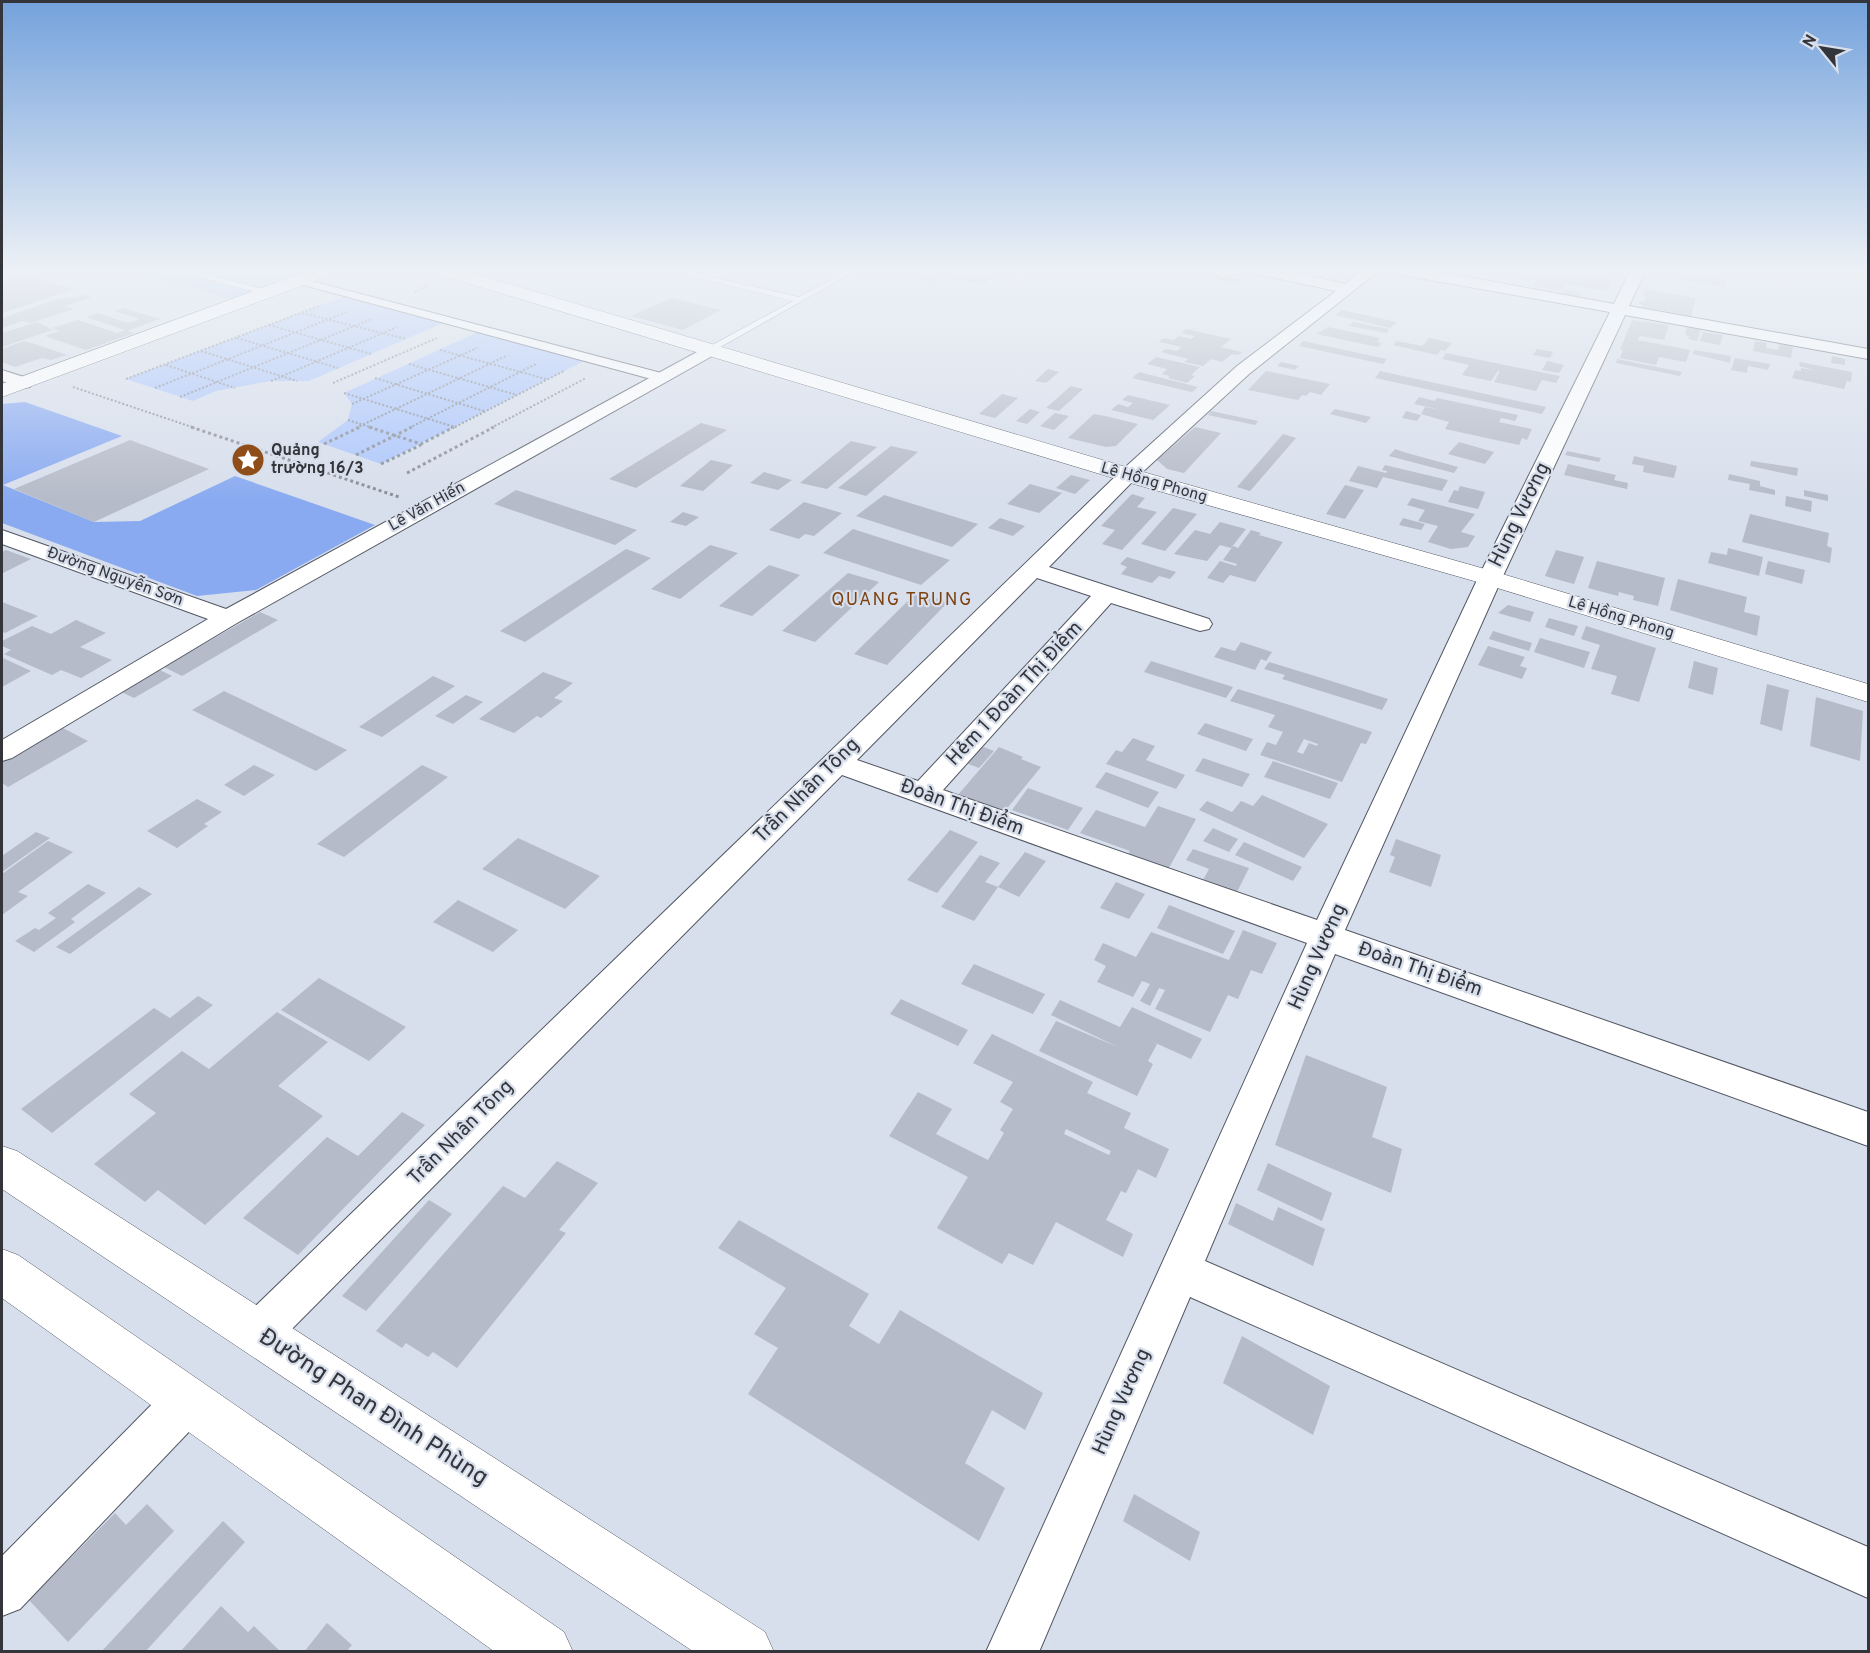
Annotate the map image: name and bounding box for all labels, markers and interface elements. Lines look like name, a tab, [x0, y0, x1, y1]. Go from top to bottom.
north arrow	[1792, 18, 1852, 78]
text: N	[1799, 32, 1822, 51]
place label: Quảng trường 16/3	[271, 441, 364, 479]
place icon: Quảng trường 16/3	[230, 442, 266, 478]
street label: Lê Hồng Phong	[1098, 457, 1210, 508]
street label: Hùng Vương	[1483, 458, 1557, 572]
street label: Lê Văn Hiến	[385, 477, 469, 536]
street label: Đường Nguyễn Sơn	[44, 541, 187, 611]
district label: QUANG TRUNG	[831, 589, 973, 612]
street label: Lê Hồng Phong	[1565, 591, 1677, 644]
street label: Hẻm 1 Đoàn Thị Điểm	[939, 614, 1089, 772]
street label: Trần Nhân Tông	[748, 732, 866, 850]
street label: Đoàn Thị Điểm	[897, 771, 1028, 842]
street label: Hùng Vương	[1283, 900, 1353, 1014]
street label: Đoàn Thị Điểm	[1354, 934, 1487, 1003]
street label: Trần Nhân Tông	[402, 1074, 520, 1192]
street label: Đường Phan Đình Phùng	[253, 1323, 493, 1493]
street label: Hùng Vương	[1087, 1345, 1157, 1459]

